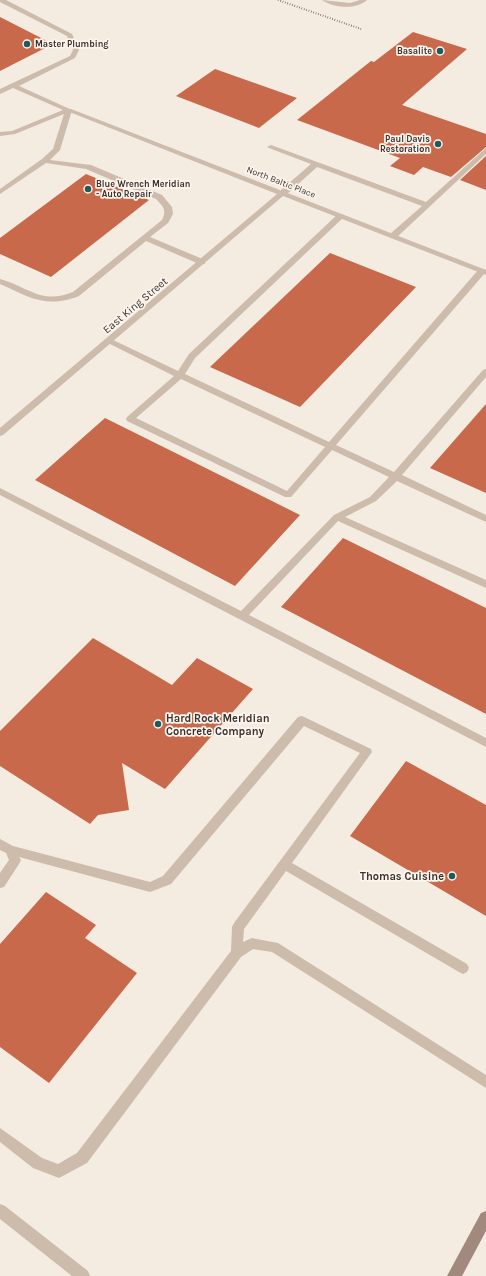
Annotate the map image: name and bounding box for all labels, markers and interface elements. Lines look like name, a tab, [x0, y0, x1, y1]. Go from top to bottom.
marker: Master Plumbing	[22, 39, 32, 49]
place label: Master Plumbing	[35, 39, 109, 49]
place label: Basalite	[397, 46, 432, 56]
marker: Basalite	[435, 46, 445, 56]
place label: Paul Davis Restoration	[380, 134, 430, 154]
marker: Paul Davis Restoration	[433, 139, 443, 149]
street label: North Baltic Place	[245, 164, 317, 200]
place label: Blue Wrench Meridian - Auto Repair	[96, 179, 190, 199]
marker: Blue Wrench Meridian - Auto Repair	[83, 184, 93, 194]
street label: East King Street	[100, 275, 170, 336]
place label: Hard Rock Meridian Concrete Company	[166, 712, 270, 738]
marker: Hard Rock Meridian Concrete Company	[153, 719, 163, 729]
place label: Thomas Cuisine	[360, 870, 444, 883]
marker: Thomas Cuisine	[447, 871, 457, 881]

